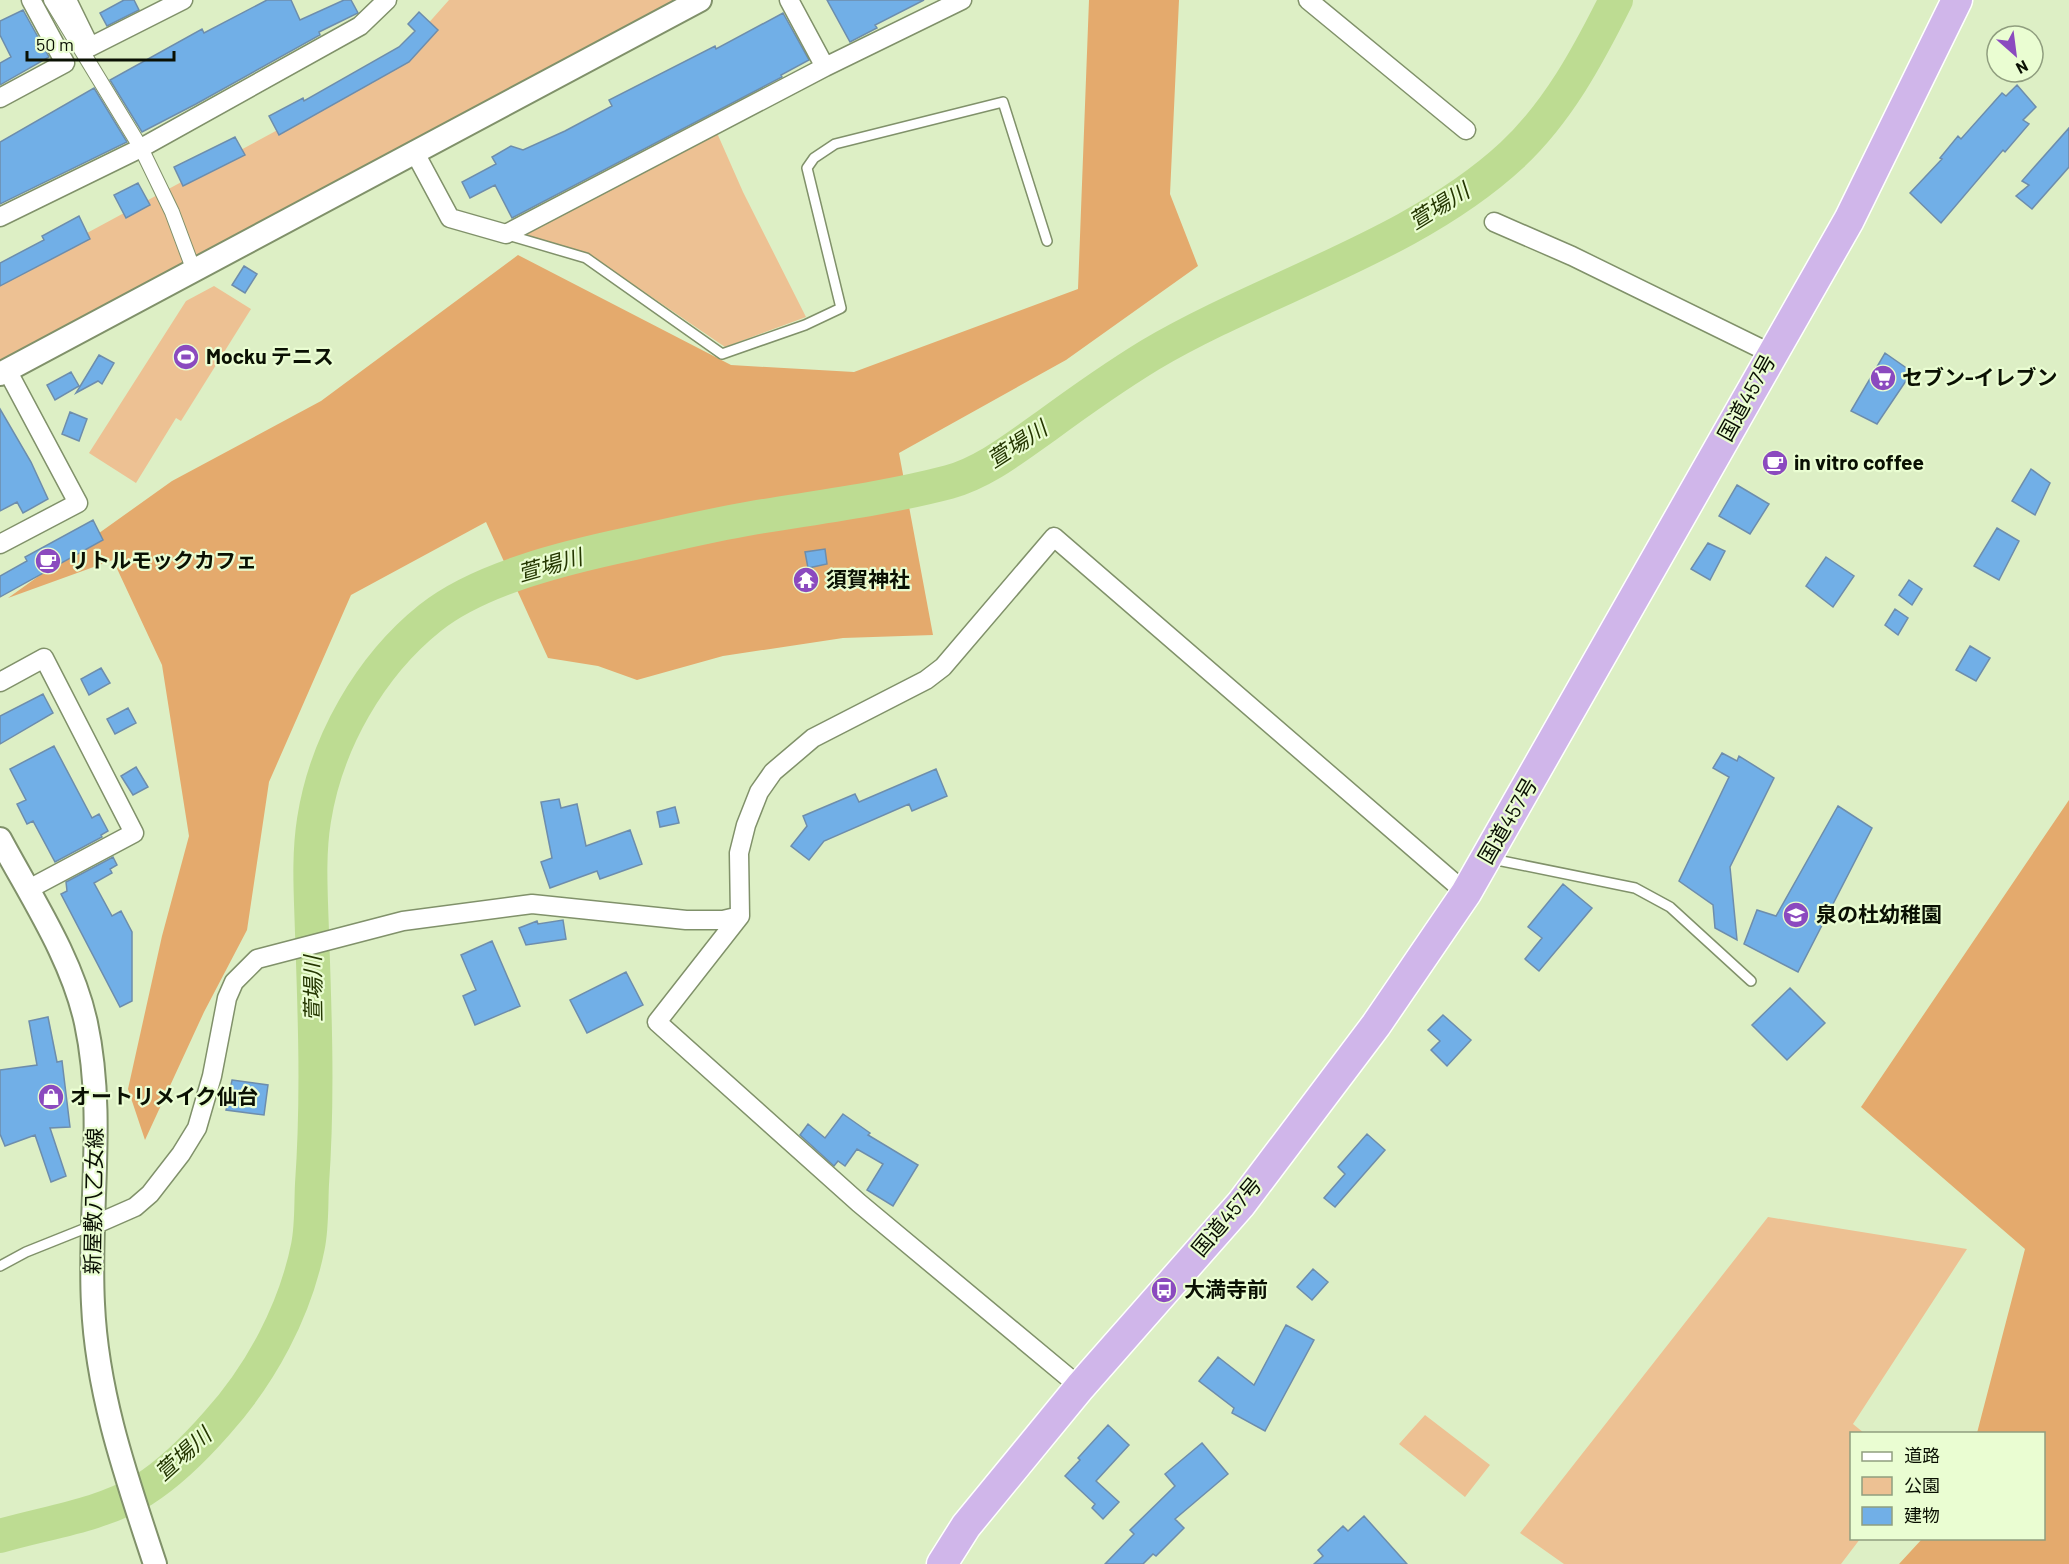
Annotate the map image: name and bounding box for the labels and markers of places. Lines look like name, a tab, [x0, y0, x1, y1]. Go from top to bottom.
sports icon: Mocku テニス	[171, 342, 201, 372]
place label: Mocku テニス	[206, 343, 334, 368]
supermarket icon: セブン-イレブン	[1868, 363, 1898, 393]
place label: セブン-イレブン	[1902, 364, 2058, 389]
cafe icon: in vitro coffee	[1760, 448, 1790, 478]
place label: in vitro coffee	[1794, 449, 1924, 474]
cafe icon: リトルモックカフェ	[33, 546, 63, 576]
place label: リトルモックカフェ	[68, 547, 257, 572]
temple icon: 須賀神社	[791, 565, 821, 595]
place label: 須賀神社	[826, 566, 910, 591]
school or university icon: 泉の杜幼稚園	[1781, 900, 1811, 930]
place label: 泉の杜幼稚園	[1816, 901, 1942, 926]
shop icon: オートリメイク仙台	[36, 1082, 66, 1112]
place label: オートリメイク仙台	[70, 1083, 259, 1108]
bus stop icon: 大満寺前	[1149, 1275, 1179, 1305]
place label: 大満寺前	[1184, 1276, 1268, 1301]

